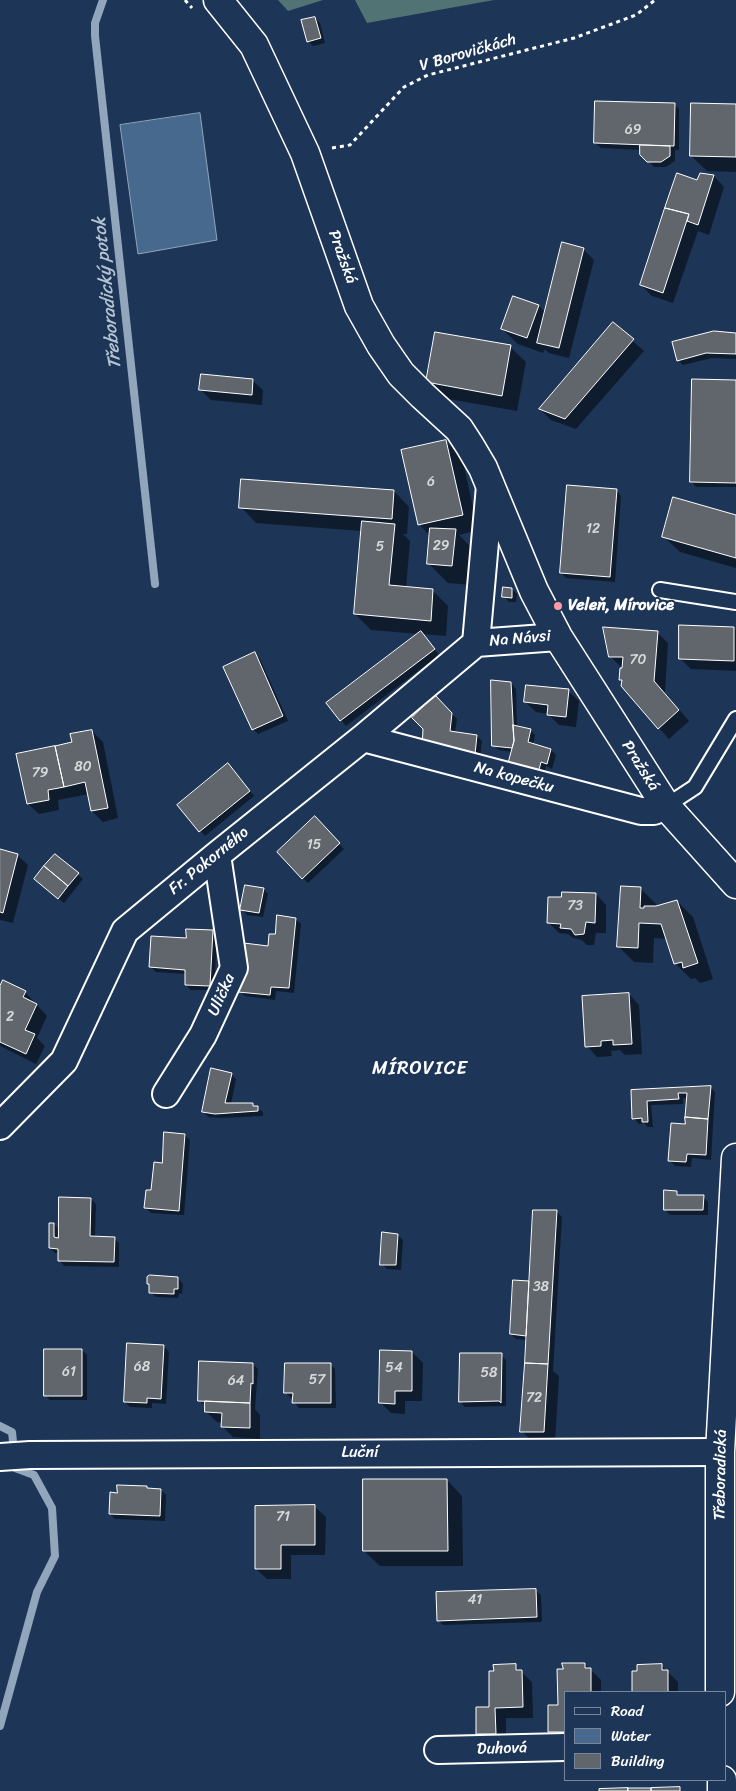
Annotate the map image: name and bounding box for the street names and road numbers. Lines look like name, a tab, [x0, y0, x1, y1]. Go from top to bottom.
street label: V Borovičkách	[418, 30, 518, 76]
street label: Pražská	[323, 228, 361, 286]
street label: Na Návsi	[488, 627, 552, 651]
street label: Pražská	[617, 737, 663, 795]
street label: Na kopečku	[472, 758, 556, 798]
street label: Fr. Pokorného	[165, 823, 253, 899]
street label: Ulička	[204, 971, 240, 1019]
street label: Třeboradická	[711, 1429, 731, 1521]
street label: Luční	[342, 1443, 378, 1463]
street label: Duhová	[477, 1739, 527, 1759]

